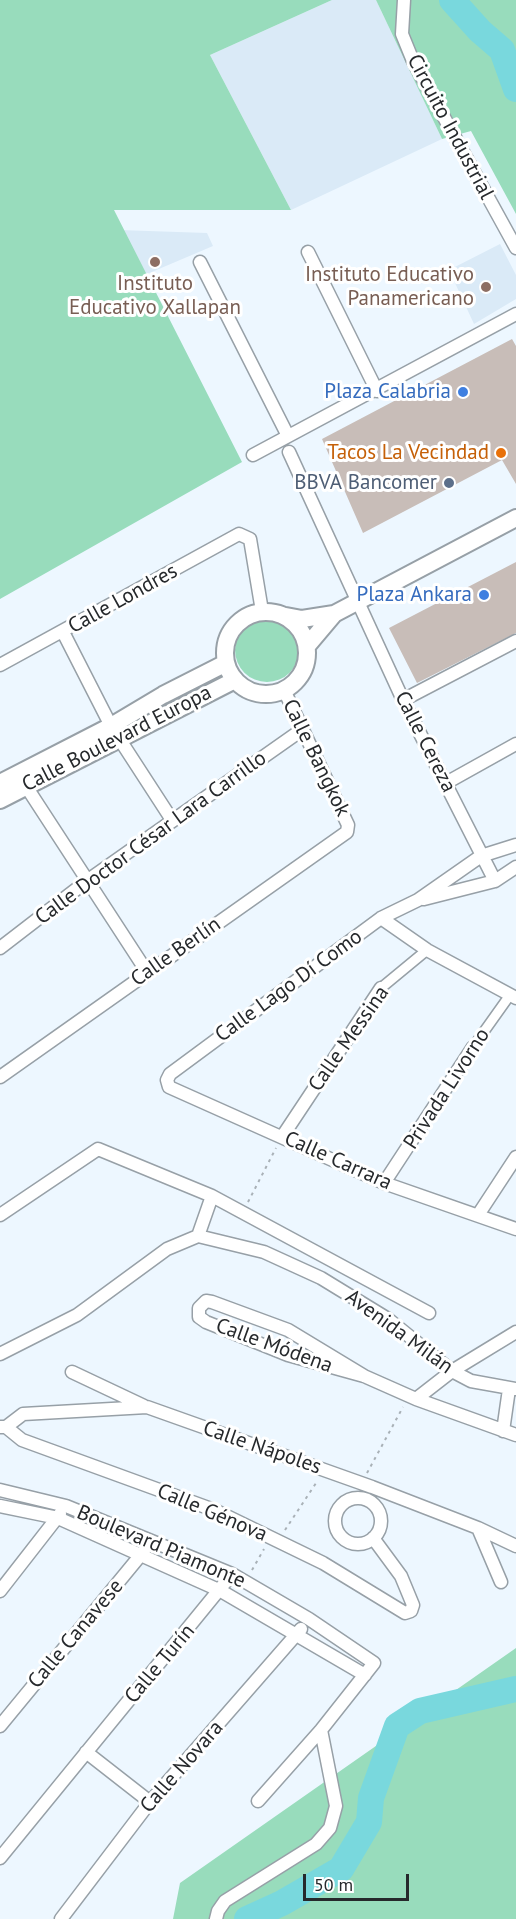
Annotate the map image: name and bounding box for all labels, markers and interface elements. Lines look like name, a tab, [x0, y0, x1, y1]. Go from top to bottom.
street label: Circuito Industrial	[401, 50, 499, 204]
marker: Instituto Educativo Xallapan	[148, 255, 162, 269]
place label: Instituto Educativo Panamericano	[305, 262, 474, 312]
place label: Instituto Educativo Xallapan	[69, 271, 241, 321]
marker: Instituto Educativo Panamericano	[479, 280, 493, 294]
place label: Plaza Calabria	[324, 379, 451, 405]
marker: Plaza Calabria	[456, 385, 470, 399]
place label: Tacos La Vecindad	[327, 440, 489, 466]
marker: Tacos La Vecindad	[494, 446, 508, 460]
place label: BBVA Bancomer	[294, 470, 437, 496]
marker: BBVA Bancomer	[442, 476, 456, 490]
street label: Calle Londres	[64, 559, 182, 639]
place label: Plaza Ankara	[357, 582, 472, 608]
marker: Plaza Ankara	[477, 588, 491, 602]
street label: Calle Boulevard Europa	[18, 680, 216, 798]
street label: Calle Cereza	[389, 687, 461, 797]
street label: Calle Bangkok	[277, 695, 355, 821]
street label: Calle Doctor César Lara Carrillo	[31, 746, 271, 930]
street label: Calle Berlín	[126, 912, 226, 992]
street label: Calle Lago Dí Como	[211, 924, 367, 1048]
street label: Calle Messina	[303, 981, 395, 1097]
street label: Privada Livorno	[399, 1024, 495, 1154]
street label: Calle Carrara	[280, 1126, 396, 1196]
street label: Avenida Milán	[340, 1285, 458, 1379]
street label: Calle Módena	[212, 1313, 336, 1379]
street label: Calle Nápoles	[200, 1416, 324, 1480]
street label: Calle Génova	[153, 1479, 271, 1547]
street label: Boulevard Piamonte	[73, 1500, 249, 1594]
street label: Calle Canavese	[23, 1574, 129, 1694]
street label: Calle Turín	[120, 1619, 200, 1709]
street label: Calle Novara	[135, 1716, 229, 1818]
scale bar	[306, 1862, 412, 1900]
text: 50 m	[314, 1873, 353, 1896]

